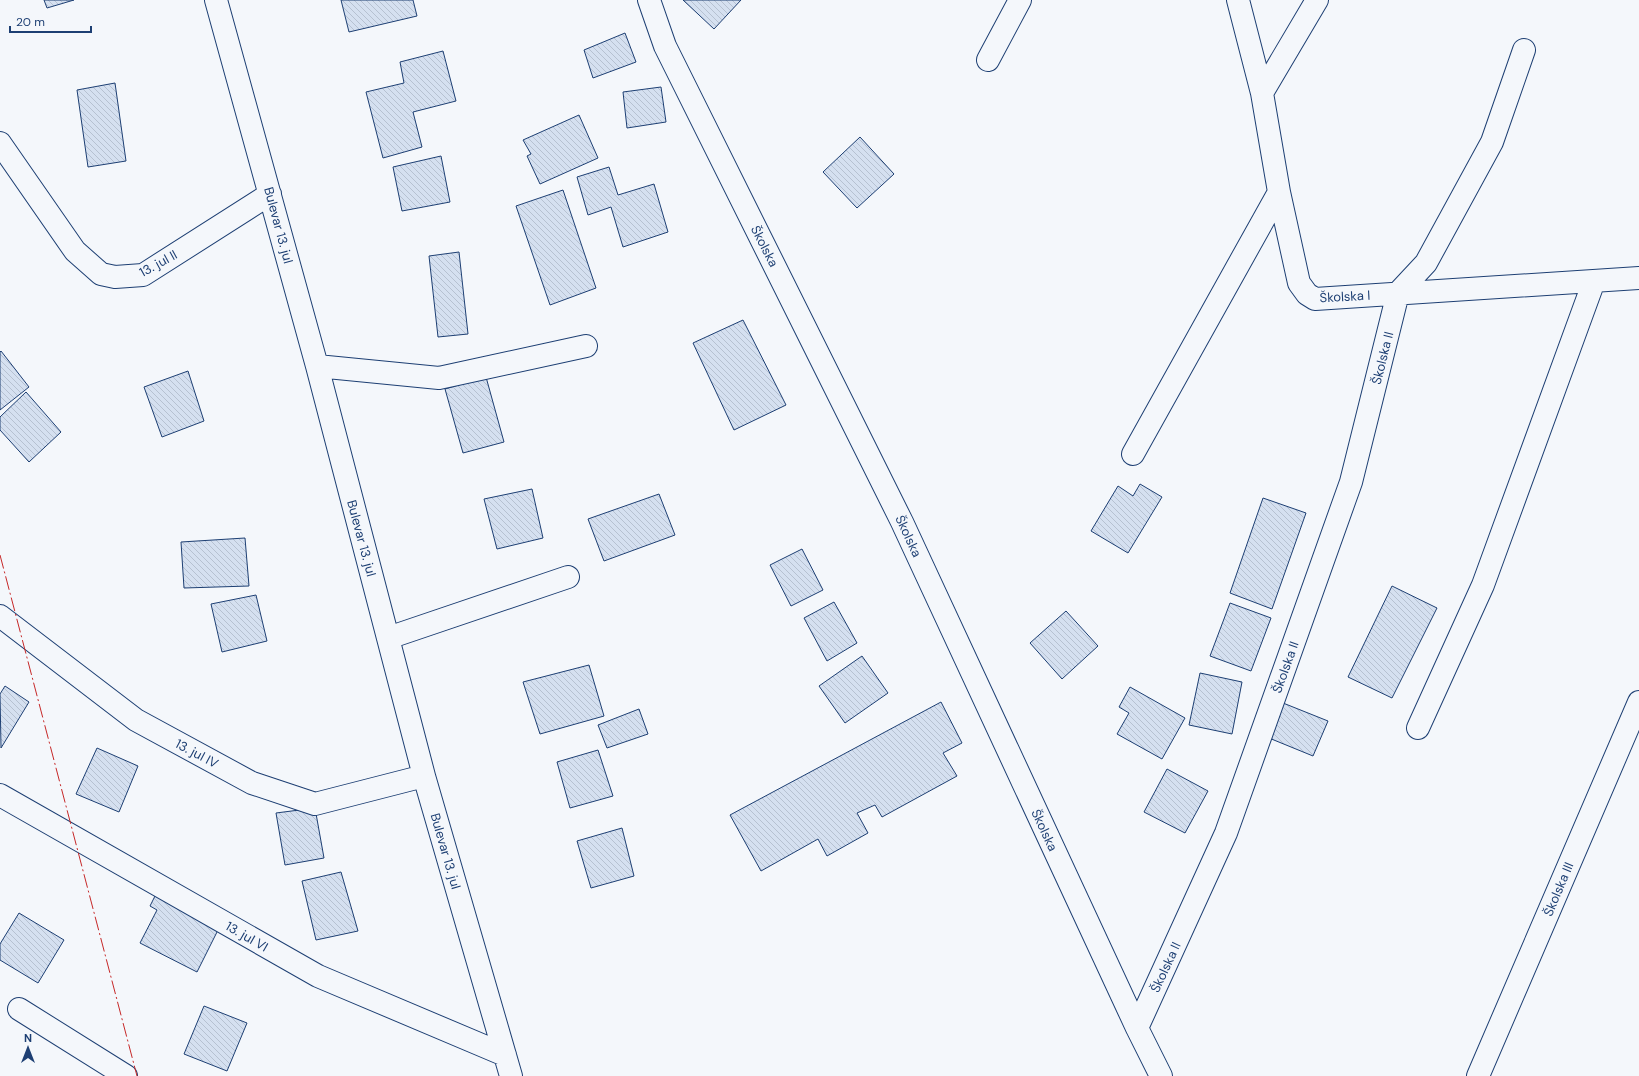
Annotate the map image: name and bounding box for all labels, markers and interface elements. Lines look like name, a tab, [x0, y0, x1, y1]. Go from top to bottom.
scale bar	[10, 8, 91, 34]
text: 20 m	[16, 14, 45, 30]
street label: Bulevar 13. jul	[260, 185, 297, 265]
street label: Školska	[747, 223, 782, 270]
street label: 13. jul II	[136, 246, 180, 281]
street label: Školska I	[1319, 287, 1371, 306]
street label: Školska II	[1368, 330, 1397, 386]
street label: Bulevar 13. jul	[343, 498, 380, 578]
street label: Školska	[891, 513, 926, 560]
street label: Školska II	[1268, 639, 1303, 695]
street label: 13. jul IV	[172, 735, 222, 772]
street label: Školska	[1027, 807, 1062, 854]
street label: Bulevar 13. jul	[427, 811, 465, 891]
street label: Školska III	[1540, 860, 1577, 919]
street label: 13. jul VI	[222, 917, 271, 955]
street label: Školska II	[1146, 939, 1185, 995]
north arrow	[8, 1028, 48, 1068]
text: N	[24, 1031, 32, 1045]

